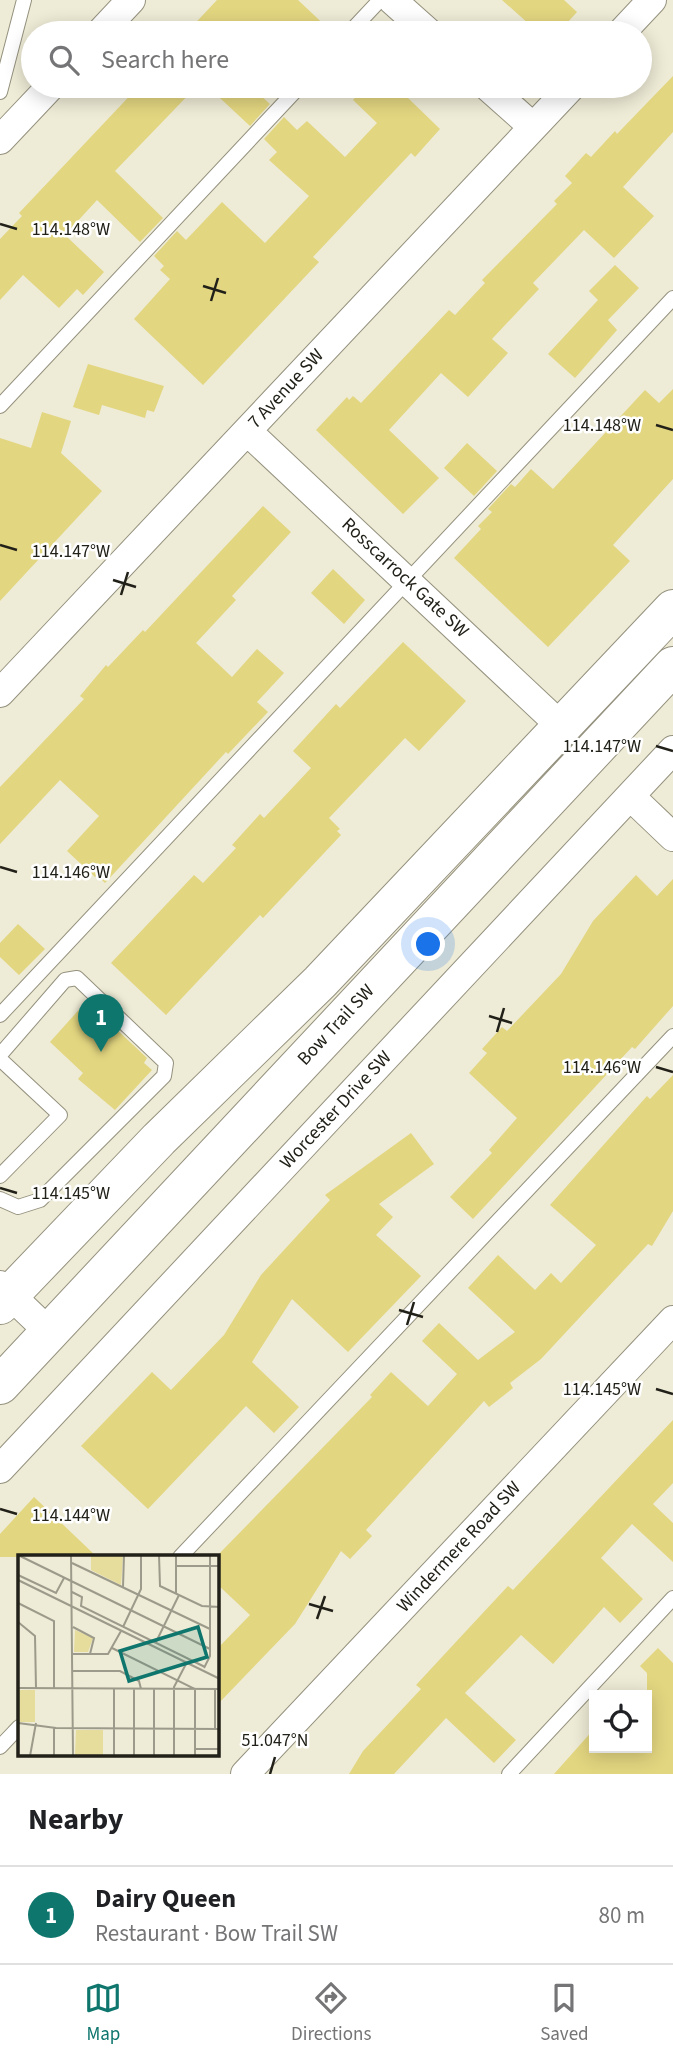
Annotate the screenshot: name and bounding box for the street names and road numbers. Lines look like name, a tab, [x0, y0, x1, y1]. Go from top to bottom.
street label: 7 Avenue SW	[242, 343, 330, 435]
street label: Rosscarrock Gate SW	[335, 512, 475, 644]
street label: Bow Trail SW	[291, 978, 381, 1072]
street label: Worcester Drive SW	[274, 1045, 398, 1175]
street label: Windermere Road SW	[391, 1475, 527, 1619]

